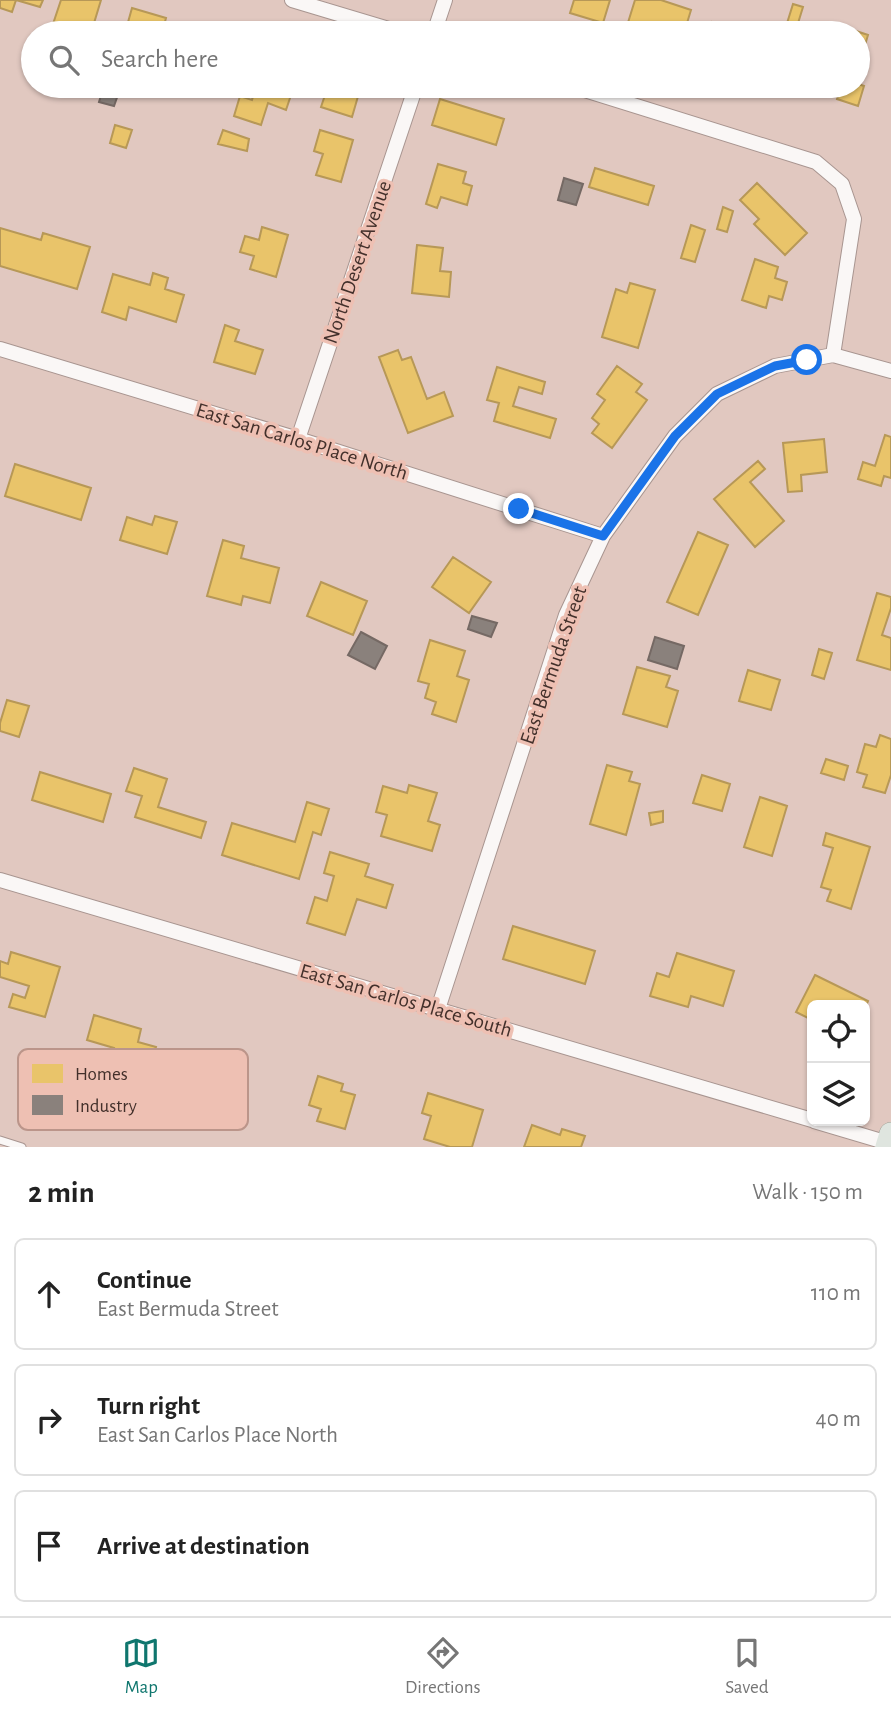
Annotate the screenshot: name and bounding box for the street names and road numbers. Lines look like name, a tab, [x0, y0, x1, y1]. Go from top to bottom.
street label: North Desert Avenue	[320, 178, 395, 346]
street label: East San Carlos Place North	[194, 399, 410, 484]
street label: East Bermuda Street	[517, 583, 590, 747]
street label: East San Carlos Place South	[297, 960, 514, 1041]

